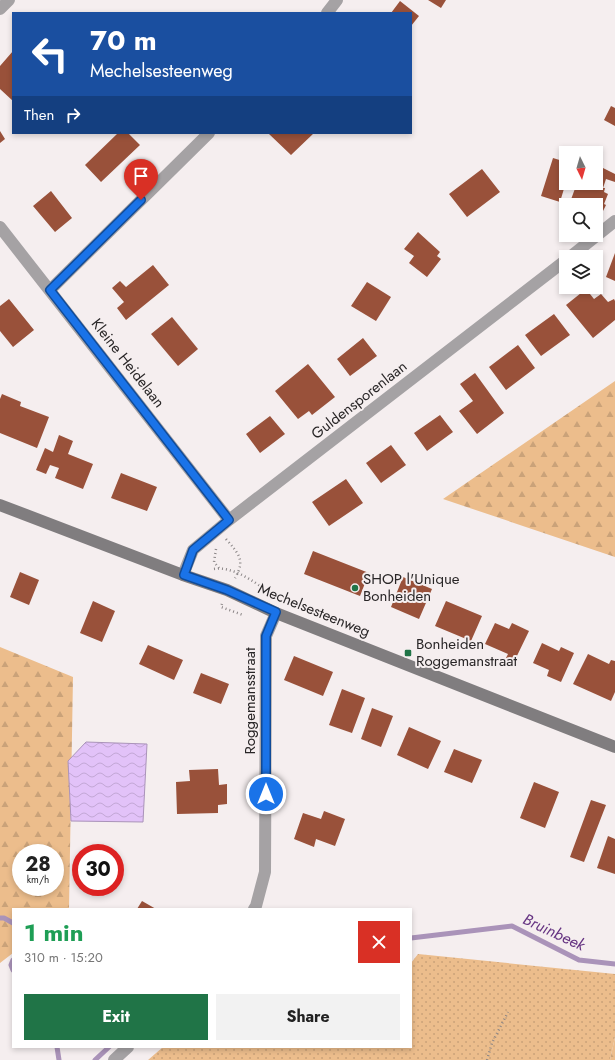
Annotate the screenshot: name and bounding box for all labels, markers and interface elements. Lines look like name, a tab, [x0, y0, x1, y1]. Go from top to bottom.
text: 70 m	[90, 20, 157, 61]
icon: left	[24, 28, 76, 80]
text: Mechelsesteenweg	[90, 58, 233, 84]
text: Then	[24, 104, 54, 126]
icon: right	[62, 104, 84, 126]
north arrow	[559, 146, 603, 190]
map controls	[559, 146, 603, 294]
pin	[124, 159, 158, 200]
icon: arrive	[130, 165, 152, 187]
button: search	[559, 198, 603, 242]
button: layers	[559, 250, 603, 294]
street label: Kleine Heidelaan	[86, 314, 170, 412]
street label: Guldensporenlaan	[306, 356, 412, 444]
place label: SHOP l'Unique Bonheiden	[363, 568, 460, 607]
street label: Mechelsesteenweg	[255, 578, 373, 642]
marker: SHOP l'Unique Bonheiden	[350, 583, 360, 593]
place label: Bonheiden Roggemanstraat	[416, 633, 517, 672]
street label: Roggemansstraat	[239, 647, 261, 755]
marker: Bonheiden Roggemanstraat	[403, 648, 413, 658]
position arrow	[245, 773, 287, 815]
speed limit sign: 30	[72, 844, 124, 896]
text: 28	[25, 850, 51, 879]
text: km/h	[27, 872, 49, 887]
water label: Bruinbeek	[519, 908, 590, 957]
text: 1 min	[24, 915, 84, 950]
button: close	[358, 921, 400, 963]
text: 310 m · 15:20	[24, 948, 103, 967]
button: Exit	[24, 994, 208, 1040]
button: Share	[216, 994, 400, 1040]

